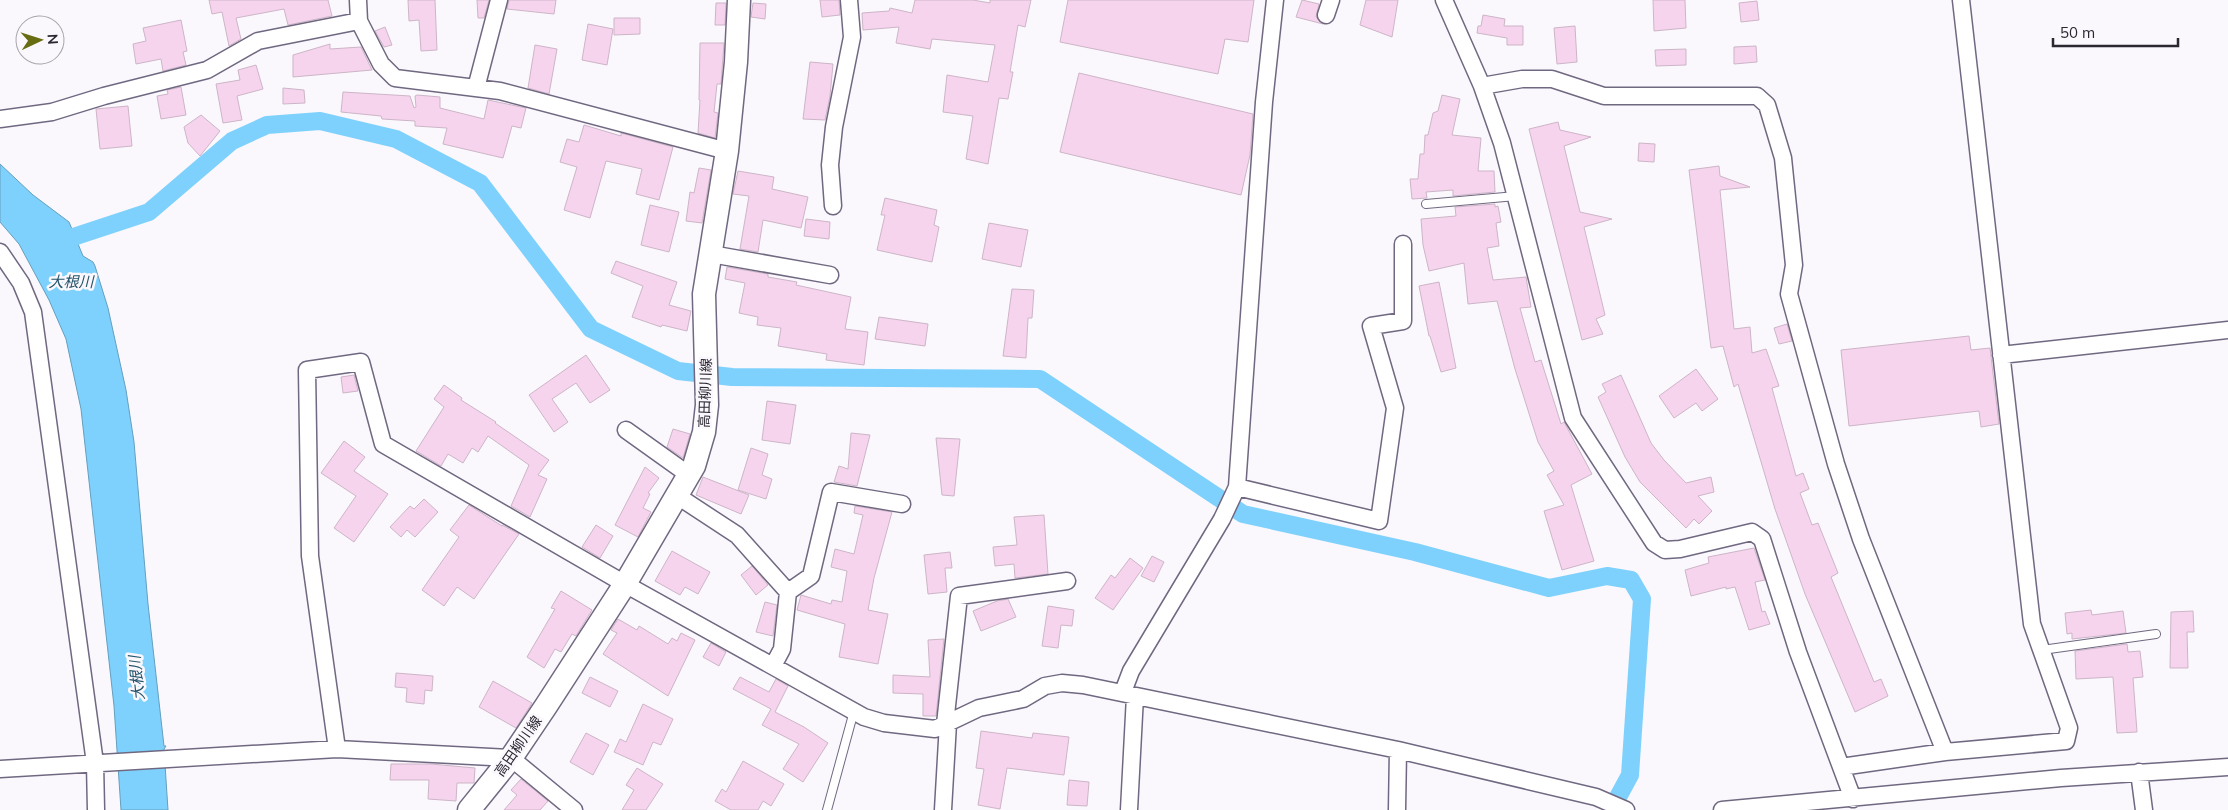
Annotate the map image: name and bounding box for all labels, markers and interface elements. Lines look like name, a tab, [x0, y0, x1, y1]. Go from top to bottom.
north arrow	[15, 15, 65, 65]
scale bar	[2053, 15, 2178, 47]
text: 50 m	[2060, 23, 2095, 42]
text: N	[44, 33, 62, 45]
water label: 大根川	[48, 272, 95, 291]
street label: 高田柳川線	[695, 358, 715, 428]
water label: 大根川	[124, 653, 148, 701]
street label: 高田柳川線	[491, 712, 545, 780]

